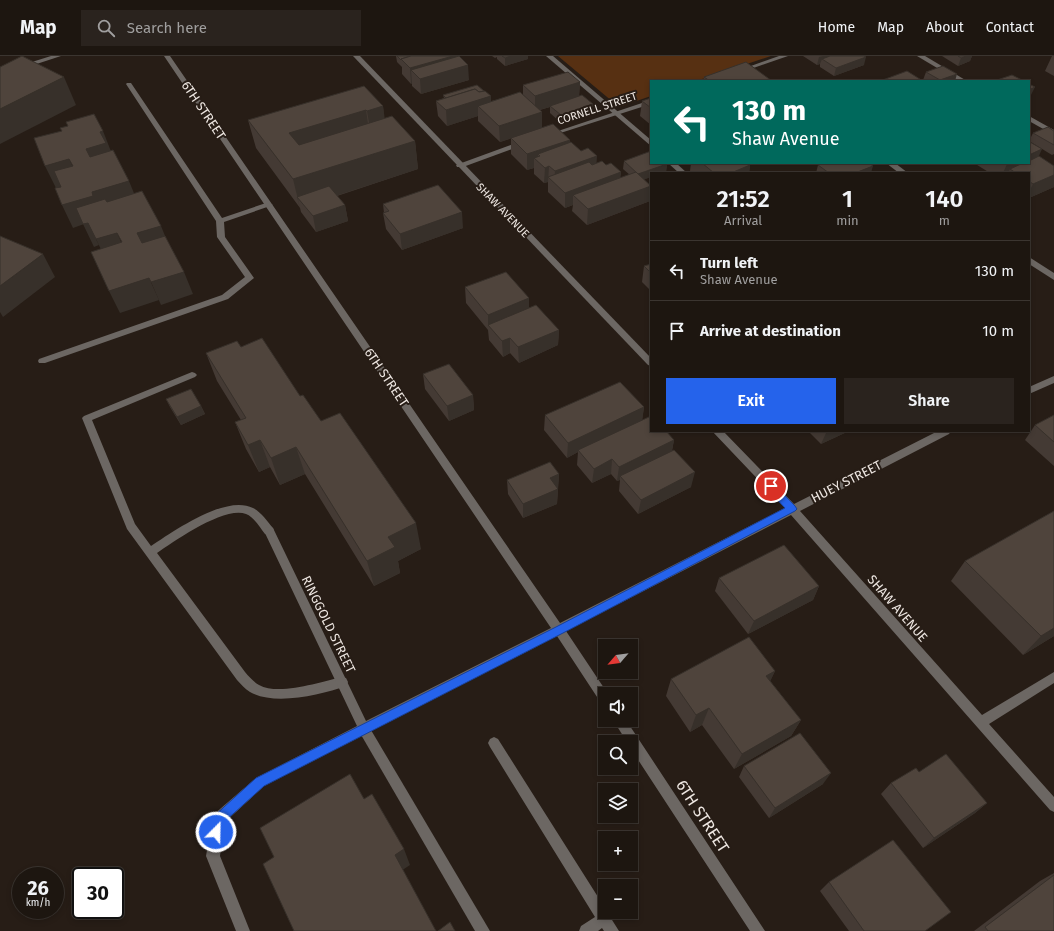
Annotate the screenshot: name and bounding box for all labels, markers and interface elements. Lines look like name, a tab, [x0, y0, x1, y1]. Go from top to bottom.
search box	[81, 10, 361, 46]
text: Map	[20, 16, 57, 39]
icon: search	[95, 17, 117, 39]
text: Search here	[127, 19, 207, 37]
text: Home	[818, 19, 855, 36]
text: Map	[877, 19, 904, 36]
text: About	[926, 19, 964, 36]
text: Contact	[986, 19, 1034, 36]
street label: 6TH STREET	[179, 78, 229, 143]
street label: CORNELL STREET	[556, 89, 639, 127]
text: 130 m	[732, 94, 806, 127]
icon: left	[666, 96, 718, 148]
text: Shaw Avenue	[732, 128, 839, 150]
street label: SHAW AVENUE	[473, 180, 532, 240]
text: 21:52	[717, 185, 770, 213]
text: 1	[842, 185, 853, 213]
text: 140	[925, 185, 963, 213]
text: Arrival	[724, 213, 762, 228]
text: min	[836, 213, 859, 228]
text: m	[939, 213, 950, 228]
text: Turn left	[700, 254, 758, 272]
icon: left	[666, 260, 688, 282]
text: 130 m	[975, 262, 1014, 280]
text: Shaw Avenue	[700, 272, 778, 287]
icon: arrive	[666, 320, 688, 342]
text: Arrive at destination	[700, 322, 841, 340]
text: 10 m	[982, 322, 1014, 340]
street label: 6TH STREET	[362, 345, 412, 410]
button: Exit	[666, 378, 836, 424]
button: Share	[844, 378, 1014, 424]
street label: HUEY STREET	[809, 457, 884, 506]
pin	[754, 469, 788, 503]
icon: arrive	[760, 475, 782, 497]
street label: SHAW AVENUE	[865, 572, 931, 645]
street label: RINGGOLD STREET	[299, 573, 359, 676]
north arrow	[598, 639, 638, 679]
map controls	[598, 639, 638, 919]
button: sound	[598, 687, 638, 727]
button: search	[598, 735, 638, 775]
street label: 6TH STREET	[672, 776, 733, 857]
button: layers	[598, 783, 638, 823]
position arrow	[195, 811, 237, 853]
button: +	[598, 831, 638, 871]
speed limit sign: 30	[72, 867, 124, 919]
text: 26	[27, 876, 49, 900]
button: −	[598, 879, 638, 919]
text: km/h	[26, 897, 50, 909]

